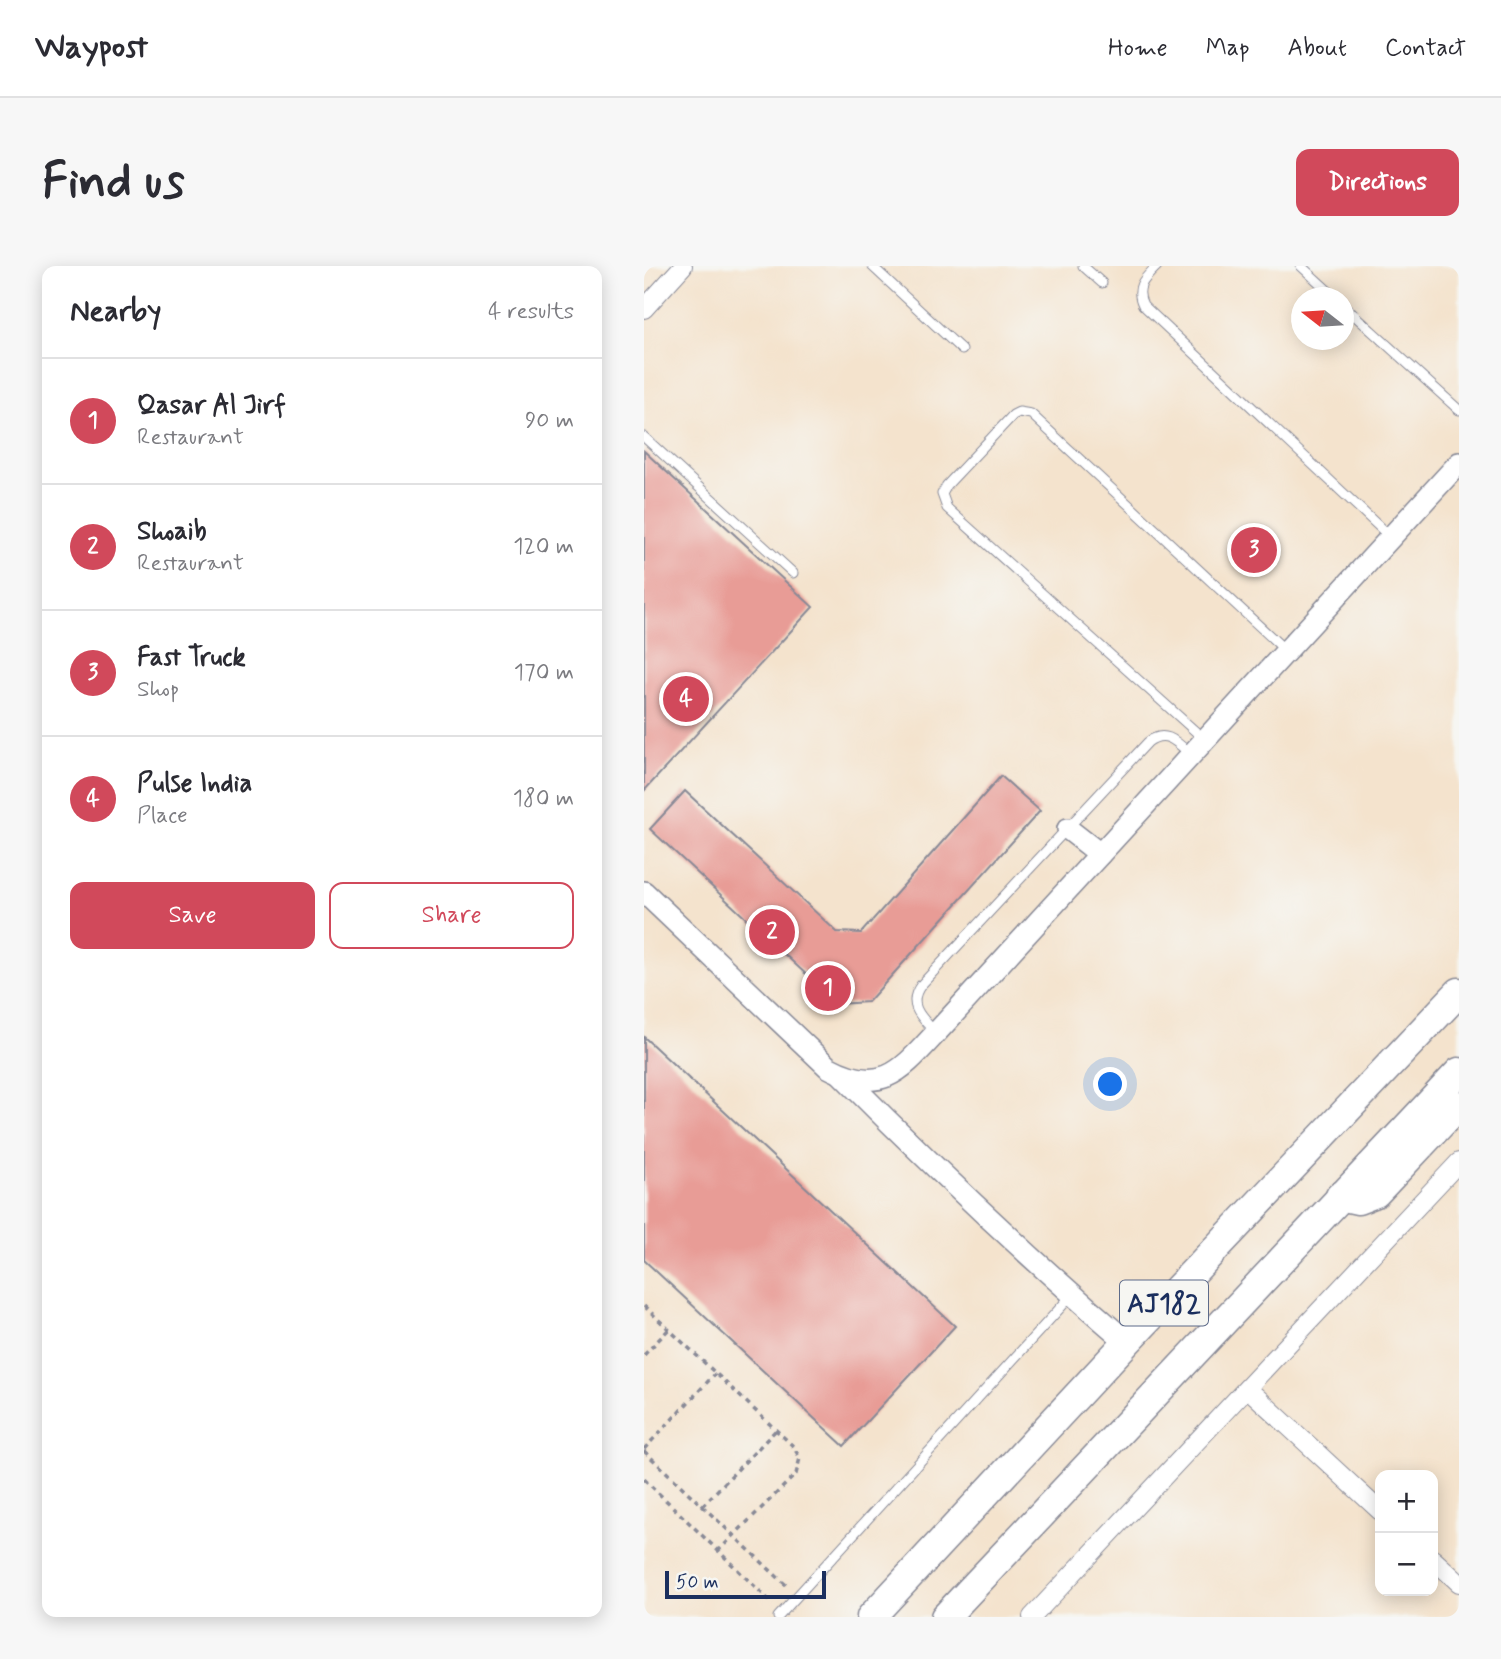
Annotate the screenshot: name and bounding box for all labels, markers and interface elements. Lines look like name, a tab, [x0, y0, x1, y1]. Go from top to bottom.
text: Waypost	[35, 26, 148, 70]
text: Home	[1108, 33, 1168, 64]
text: Map	[1206, 33, 1250, 64]
text: About	[1288, 33, 1347, 64]
text: Contact	[1385, 33, 1466, 64]
button: Directions	[1296, 149, 1459, 216]
text: Find us	[42, 150, 185, 215]
north arrow	[1291, 287, 1354, 350]
text: Nearby	[70, 292, 161, 331]
text: 4 results	[488, 297, 574, 327]
text: Qasar Al Jirf	[137, 389, 286, 423]
text: 1	[88, 406, 98, 436]
text: 90 m	[525, 406, 574, 436]
text: Restaurant	[137, 423, 244, 453]
text: Shoaib	[137, 515, 206, 549]
pin: 3	[1231, 524, 1277, 576]
text: 2	[87, 532, 99, 562]
text: 120 m	[513, 532, 574, 562]
text: Restaurant	[137, 549, 244, 579]
text: Fast Truck	[137, 641, 246, 675]
text: 3	[88, 658, 98, 688]
text: 170 m	[514, 658, 574, 688]
pin: 4	[663, 673, 709, 725]
text: Shop	[137, 675, 179, 705]
text: Pulse India	[137, 767, 252, 801]
text: 4	[86, 784, 100, 814]
text: 180 m	[513, 784, 574, 814]
text: Place	[137, 801, 188, 831]
button: Save	[70, 882, 315, 949]
button: Share	[329, 882, 574, 949]
pin: 2	[749, 906, 795, 958]
pin: 1	[805, 962, 851, 1014]
your location	[1093, 1067, 1127, 1101]
road number: AJ182	[1120, 1280, 1208, 1326]
map controls	[1375, 1470, 1438, 1596]
button: +	[1375, 1470, 1438, 1533]
button: −	[1375, 1533, 1438, 1596]
scale bar	[665, 1568, 826, 1600]
text: 50 m	[676, 1570, 719, 1595]

